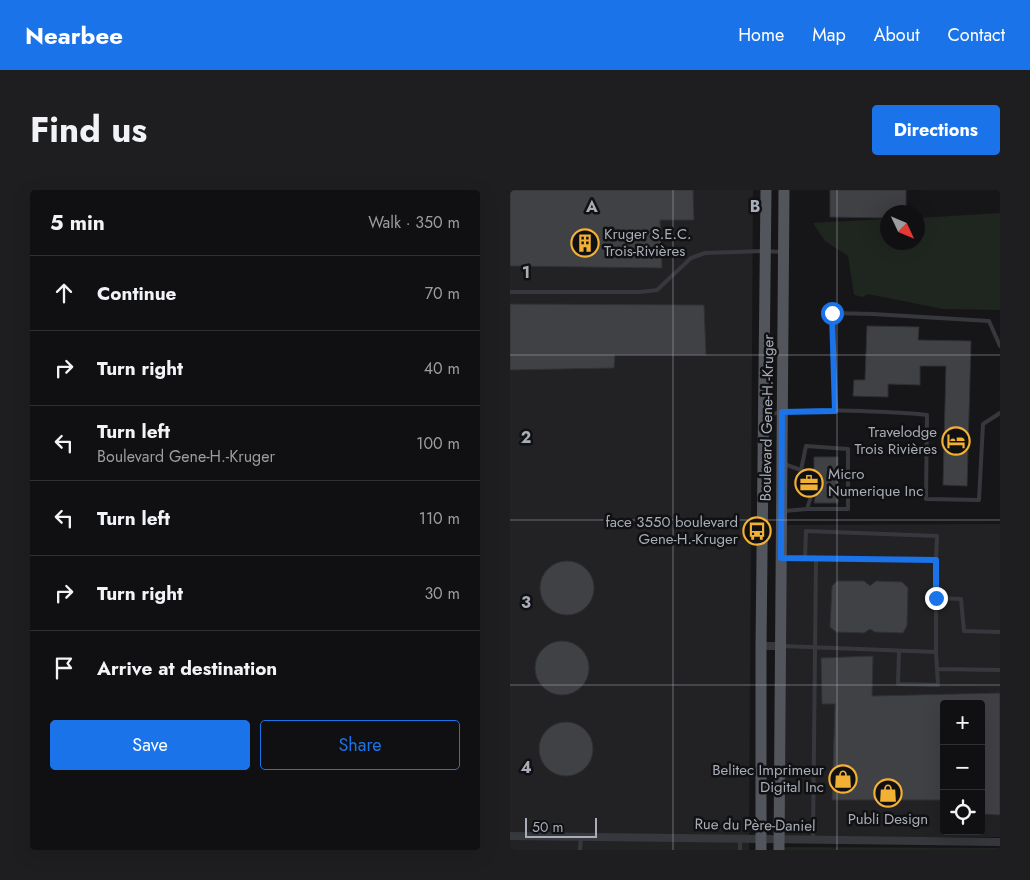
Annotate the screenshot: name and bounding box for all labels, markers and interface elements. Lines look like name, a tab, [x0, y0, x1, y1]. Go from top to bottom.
text: Nearbee	[25, 18, 123, 53]
text: Home	[738, 22, 784, 48]
text: Map	[812, 22, 846, 48]
text: About	[874, 22, 919, 48]
text: Contact	[947, 22, 1005, 48]
text: Find us	[30, 105, 147, 155]
button: Directions	[872, 105, 1000, 155]
text: A	[585, 195, 598, 218]
text: B	[750, 195, 760, 218]
north arrow	[880, 205, 925, 250]
text: 5 min	[50, 208, 105, 238]
text: Walk · 350 m	[368, 211, 460, 234]
place label: Kruger S.E.C. Trois-Rivières	[604, 223, 691, 262]
building icon: Kruger S.E.C. Trois-Rivières	[570, 228, 600, 258]
text: 1	[522, 261, 530, 284]
icon: ahead	[50, 279, 78, 307]
text: Continue	[97, 280, 176, 307]
text: 70 m	[425, 282, 460, 305]
route start	[821, 302, 844, 325]
street label: Boulevard Gene-H.-Kruger	[755, 334, 779, 502]
icon: right	[50, 354, 78, 382]
text: Turn right	[97, 355, 183, 382]
text: 40 m	[424, 357, 460, 380]
text: Turn left	[97, 418, 170, 445]
place label: Travelodge Trois Rivières	[854, 421, 937, 460]
text: 2	[521, 426, 531, 449]
hotel icon: Travelodge Trois Rivières	[941, 426, 971, 456]
icon: left	[50, 429, 78, 457]
text: 100 m	[416, 432, 460, 455]
text: Boulevard Gene-H.-Kruger	[97, 445, 275, 468]
place label: Micro Numerique Inc	[828, 463, 923, 502]
office icon: Micro Numerique Inc	[794, 468, 824, 498]
icon: left	[50, 504, 78, 532]
text: Turn left	[97, 505, 170, 532]
text: 110 m	[419, 507, 460, 530]
place label: face 3550 boulevard Gene-H.-Kruger	[605, 511, 739, 550]
bus stop icon: face 3550 boulevard Gene-H.-Kruger	[742, 516, 772, 546]
icon: right	[50, 579, 78, 607]
text: Turn right	[97, 580, 183, 607]
text: 30 m	[424, 582, 460, 605]
route end	[925, 587, 948, 610]
text: 3	[521, 591, 531, 614]
icon: arrive	[50, 654, 78, 682]
text: Arrive at destination	[97, 655, 277, 682]
map controls	[940, 700, 985, 835]
button: +	[940, 700, 985, 745]
button: Save	[50, 720, 250, 770]
button: Share	[260, 720, 460, 770]
button: −	[940, 745, 985, 790]
text: 4	[520, 756, 532, 779]
place label: Belitec Imprimeur Digital Inc	[712, 759, 825, 798]
shop icon: Belitec Imprimeur Digital Inc	[828, 764, 858, 794]
shop icon: Publi Design	[873, 778, 903, 808]
button: locate	[940, 790, 985, 835]
place label: Publi Design	[848, 808, 928, 830]
street label: Rue du Père-Daniel	[694, 813, 816, 837]
scale bar	[525, 815, 598, 838]
text: 50 m	[532, 817, 563, 837]

